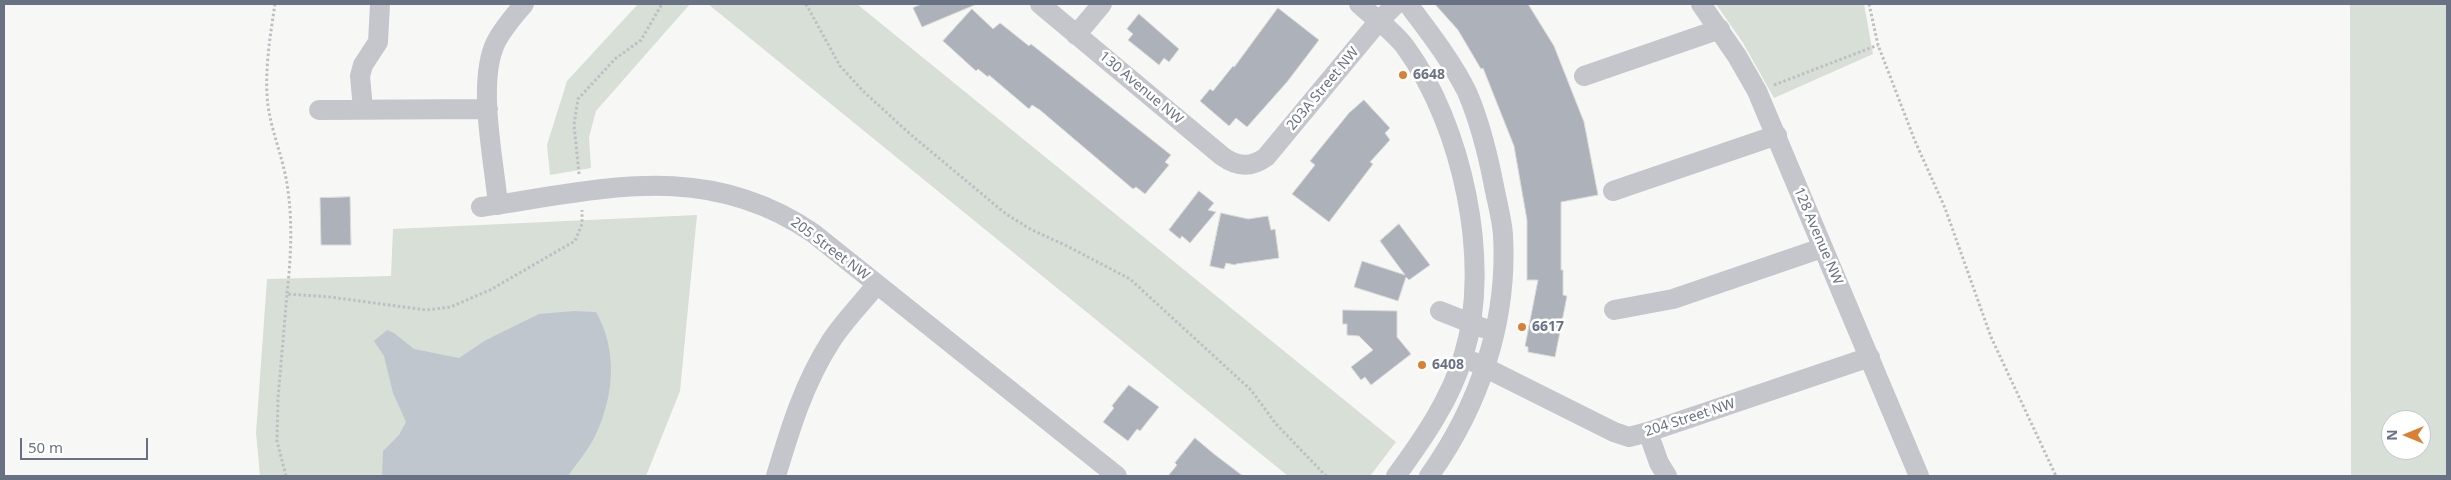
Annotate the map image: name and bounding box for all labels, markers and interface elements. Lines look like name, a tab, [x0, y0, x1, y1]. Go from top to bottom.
street label: 203A Street NW	[1283, 44, 1363, 134]
street label: 130 Avenue NW	[1096, 48, 1186, 128]
place label: 6648	[1413, 67, 1445, 83]
marker: 6648	[1397, 69, 1409, 81]
street label: 128 Avenue NW	[1790, 185, 1846, 287]
street label: 205 Street NW	[787, 214, 873, 284]
place label: 6617	[1532, 319, 1564, 335]
marker: 6617	[1516, 321, 1528, 333]
place label: 6408	[1432, 357, 1464, 373]
marker: 6408	[1416, 359, 1428, 371]
street label: 204 Street NW	[1643, 395, 1737, 441]
north arrow	[2381, 410, 2431, 460]
scale bar	[22, 428, 150, 460]
text: N	[2382, 429, 2401, 441]
text: 50 m	[28, 437, 63, 457]

